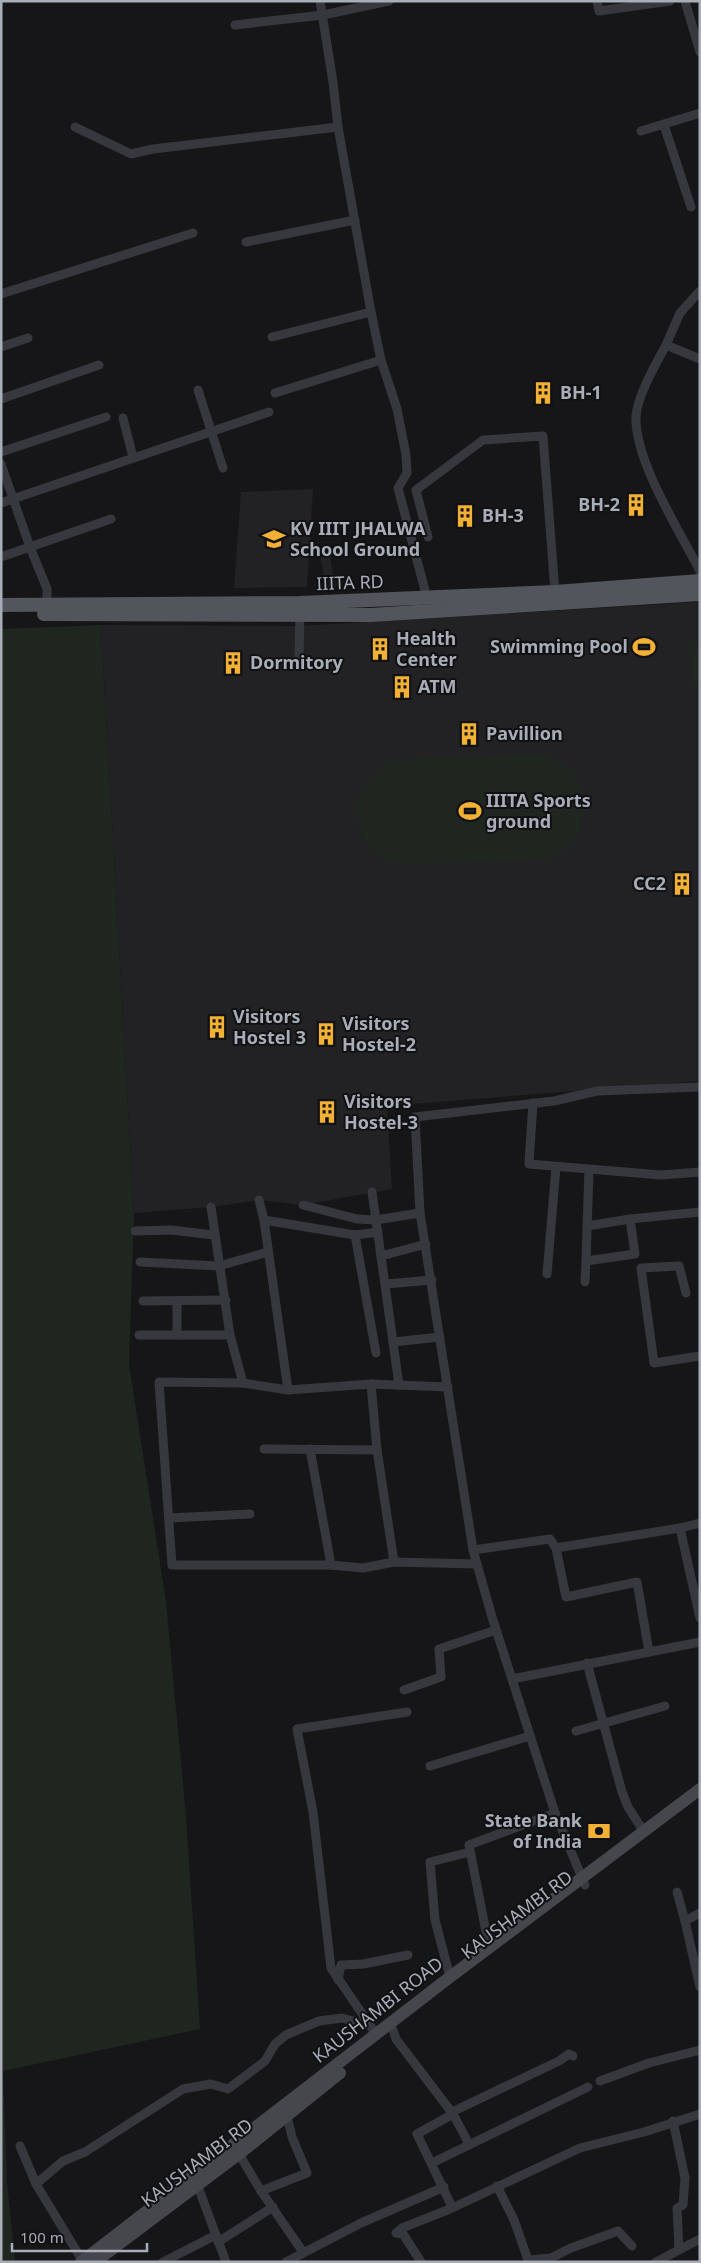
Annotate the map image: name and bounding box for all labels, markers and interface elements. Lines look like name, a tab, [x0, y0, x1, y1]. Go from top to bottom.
building icon: BH-1	[530, 380, 556, 406]
place label: BH-1	[560, 380, 602, 404]
place label: BH-2	[578, 492, 620, 516]
building icon: BH-2	[623, 492, 649, 518]
building icon: BH-3	[452, 503, 478, 529]
place label: BH-3	[482, 503, 524, 527]
place label: KV IIIT JHALWA School Ground	[290, 516, 426, 561]
school or university icon: KV IIIT JHALWA School Ground	[261, 526, 287, 552]
street label: IIITA RD	[316, 569, 384, 595]
place label: Health Center	[396, 626, 457, 671]
place label: Swimming Pool	[490, 634, 628, 658]
sports icon: Swimming Pool	[631, 634, 657, 660]
building icon: Health Center	[367, 636, 393, 662]
building icon: Dormitory	[220, 650, 246, 676]
place label: Dormitory	[250, 650, 344, 674]
building icon: ATM	[389, 674, 415, 700]
place label: ATM	[418, 674, 457, 698]
building icon: Pavillion	[456, 721, 482, 747]
place label: Pavillion	[486, 721, 563, 745]
place label: IIITA Sports ground	[486, 788, 591, 833]
sports icon: IIITA Sports ground	[457, 798, 483, 824]
place label: CC2	[633, 871, 666, 895]
building icon: CC2	[669, 871, 695, 897]
place label: Visitors Hostel 3	[233, 1004, 306, 1049]
place label: Visitors Hostel-2	[342, 1011, 416, 1056]
building icon: Visitors Hostel 3	[204, 1014, 230, 1040]
building icon: Visitors Hostel-2	[313, 1021, 339, 1047]
place label: Visitors Hostel-3	[344, 1089, 418, 1134]
building icon: Visitors Hostel-3	[314, 1099, 340, 1125]
place label: State Bank of India	[485, 1808, 583, 1853]
bank icon: State Bank of India	[586, 1818, 612, 1844]
street label: KAUSHAMBI RD	[456, 1864, 577, 1964]
street label: KAUSHAMBI ROAD	[307, 1951, 447, 2068]
street label: KAUSHAMBI RD	[136, 2112, 257, 2212]
scale bar	[12, 2220, 148, 2252]
text: 100 m	[20, 2227, 64, 2247]

